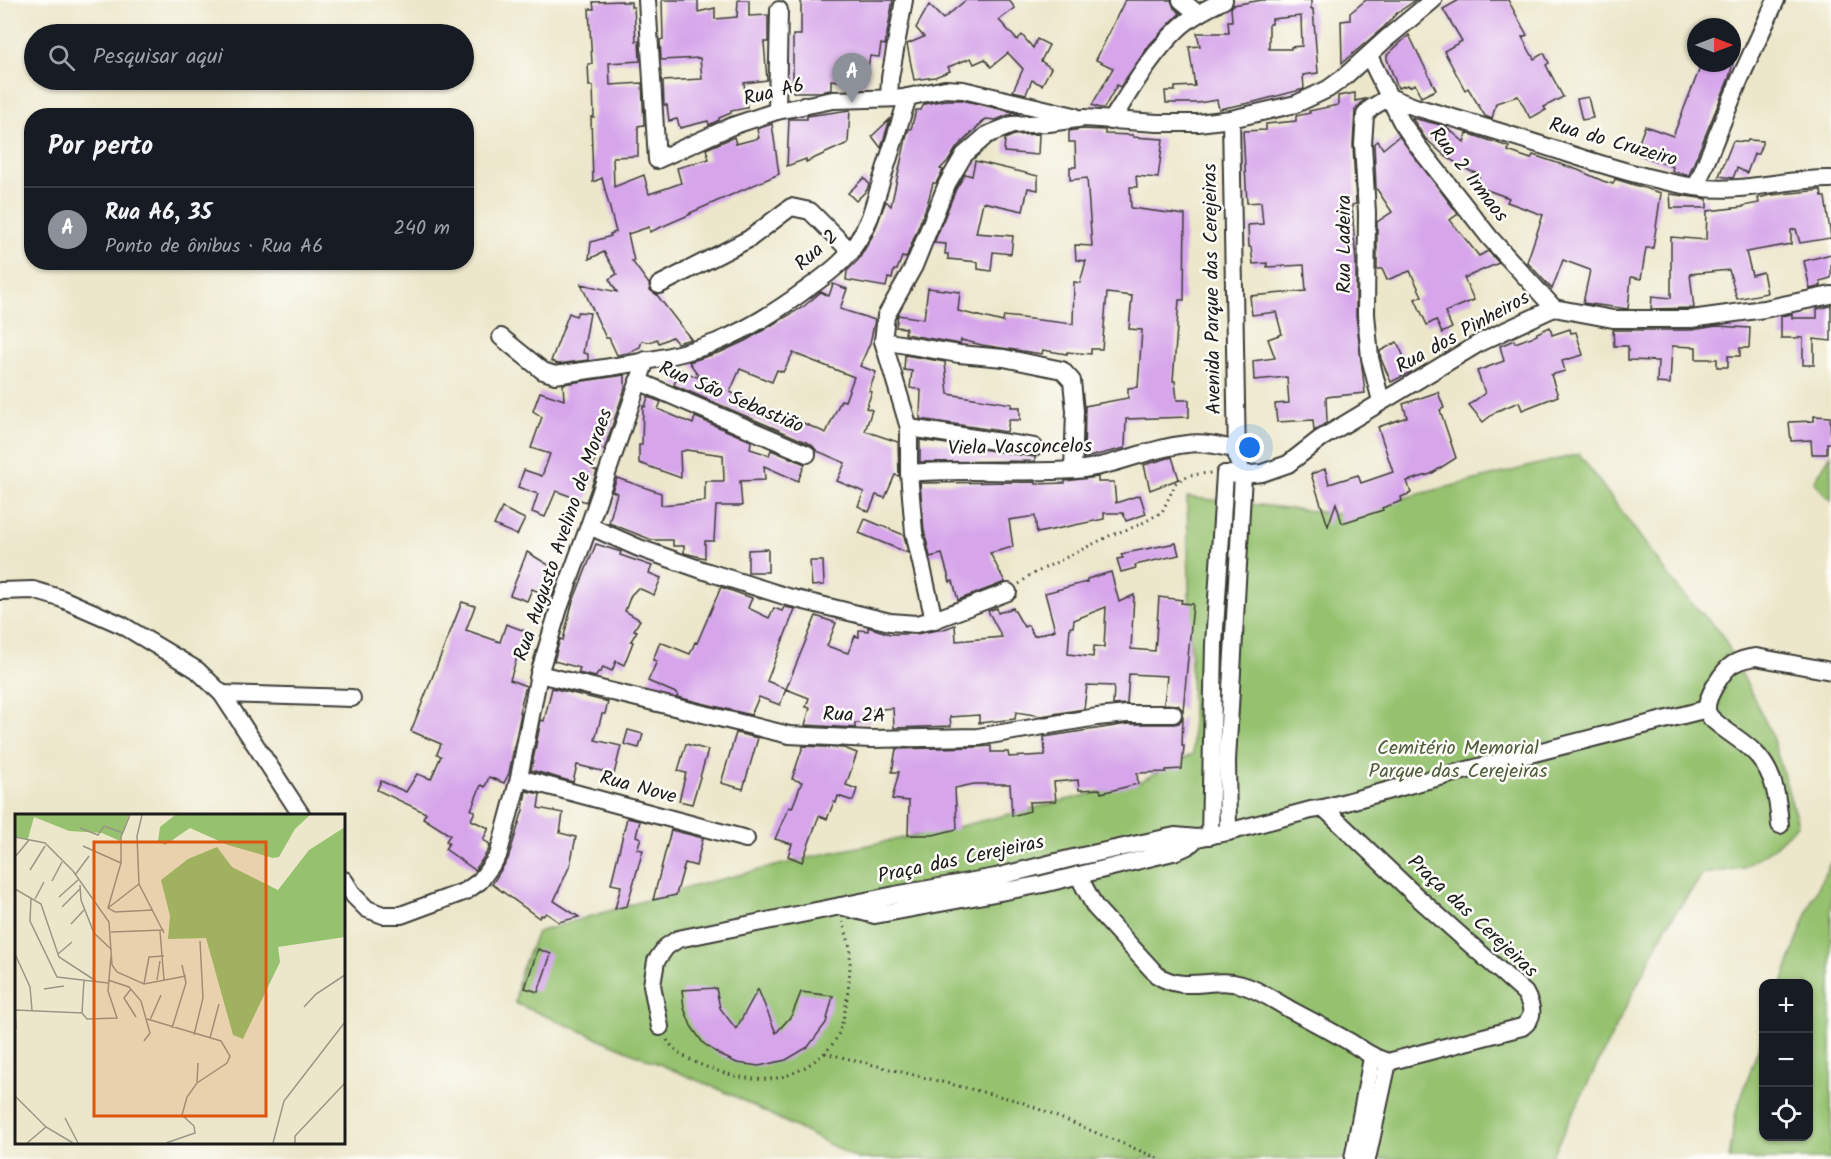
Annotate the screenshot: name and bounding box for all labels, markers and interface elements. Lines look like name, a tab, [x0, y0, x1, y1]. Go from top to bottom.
north arrow	[1687, 18, 1741, 72]
search box	[24, 24, 474, 90]
text: Pesquisar aqui	[93, 40, 223, 75]
icon: search	[45, 41, 78, 74]
pin: A	[832, 54, 872, 103]
street label: Rua A6	[740, 70, 808, 116]
street label: Rua do Cruzeiro	[1545, 109, 1681, 177]
street label: Rua 2 Irmaos	[1420, 120, 1516, 230]
text: Por perto	[48, 126, 153, 168]
street label: Avenida Parque das Cerejeiras	[1195, 163, 1231, 415]
street label: Rua Ladeira	[1329, 195, 1361, 293]
text: Rua A6, 35	[105, 196, 212, 231]
text: A	[61, 213, 74, 245]
text: 240 m	[393, 213, 450, 245]
street label: Rua 2	[788, 222, 846, 280]
text: Ponto de ônibus · Rua A6	[105, 231, 323, 263]
street label: Rua dos Pinheiros	[1390, 283, 1536, 383]
street label: Rua São Sebastião	[653, 353, 809, 443]
street label: Rua Augusto Avelino de Moraes	[506, 404, 622, 666]
street label: Viela Vasconcelos	[948, 431, 1093, 465]
your location	[1235, 433, 1264, 462]
street label: Rua 2A	[822, 699, 886, 733]
park label: Cemitério Memorial Parque das Cerejeiras	[1369, 733, 1548, 788]
street label: Rua Nove	[596, 762, 680, 814]
inset map	[15, 814, 345, 1144]
street label: Praça das Cerejeiras	[875, 827, 1047, 893]
street label: Praça das Cerejeiras	[1399, 848, 1545, 987]
map controls	[1759, 979, 1813, 1141]
button: +	[1759, 979, 1813, 1033]
button: −	[1759, 1033, 1813, 1087]
button: locate	[1759, 1087, 1813, 1141]

